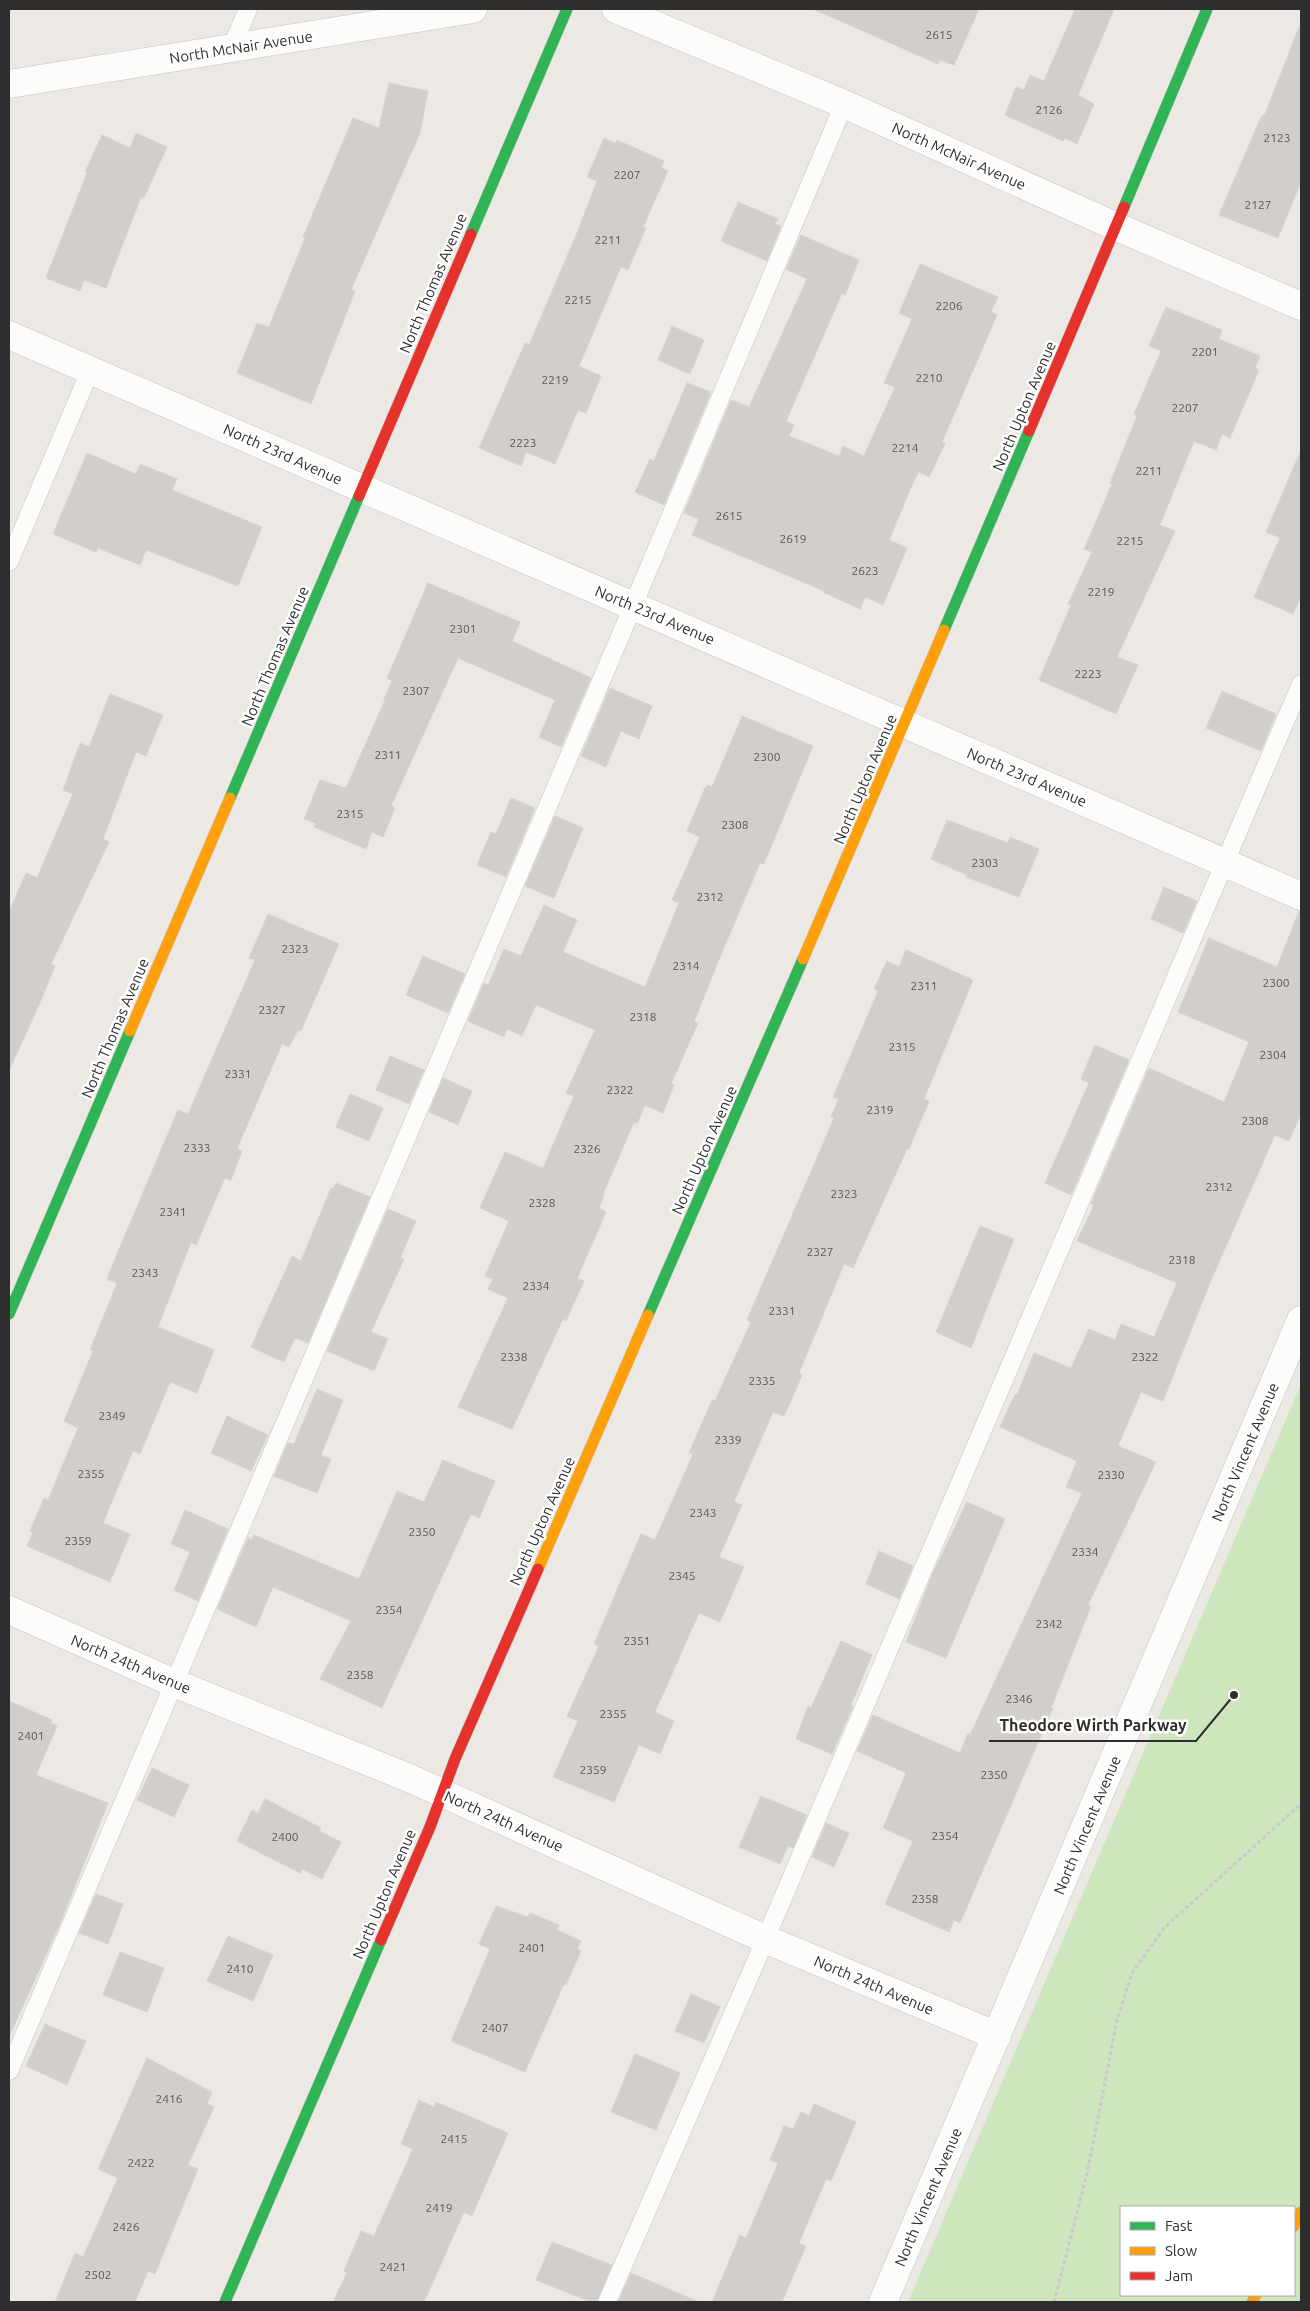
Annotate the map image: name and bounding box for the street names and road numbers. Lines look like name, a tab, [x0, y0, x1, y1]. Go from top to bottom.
street label: North McNair Avenue	[168, 27, 314, 67]
street label: North McNair Avenue	[889, 119, 1029, 193]
street label: North Thomas Avenue	[396, 211, 470, 355]
street label: North Upton Avenue	[989, 339, 1059, 473]
street label: North 23rd Avenue	[221, 420, 345, 488]
street label: North 23rd Avenue	[593, 582, 717, 648]
street label: North Thomas Avenue	[238, 584, 312, 728]
street label: North Upton Avenue	[830, 712, 900, 846]
street label: North 23rd Avenue	[965, 744, 1089, 810]
street label: North Thomas Avenue	[78, 956, 152, 1100]
street label: North Upton Avenue	[668, 1083, 740, 1217]
street label: North Vincent Avenue	[1208, 1380, 1282, 1524]
street label: North Upton Avenue	[506, 1454, 578, 1588]
street label: North 24th Avenue	[69, 1631, 193, 1697]
street label: North Vincent Avenue	[1050, 1753, 1124, 1897]
street label: North 24th Avenue	[442, 1787, 566, 1855]
street label: North Upton Avenue	[349, 1827, 419, 1961]
street label: North 24th Avenue	[812, 1952, 936, 2018]
street label: North Vincent Avenue	[891, 2125, 965, 2269]

